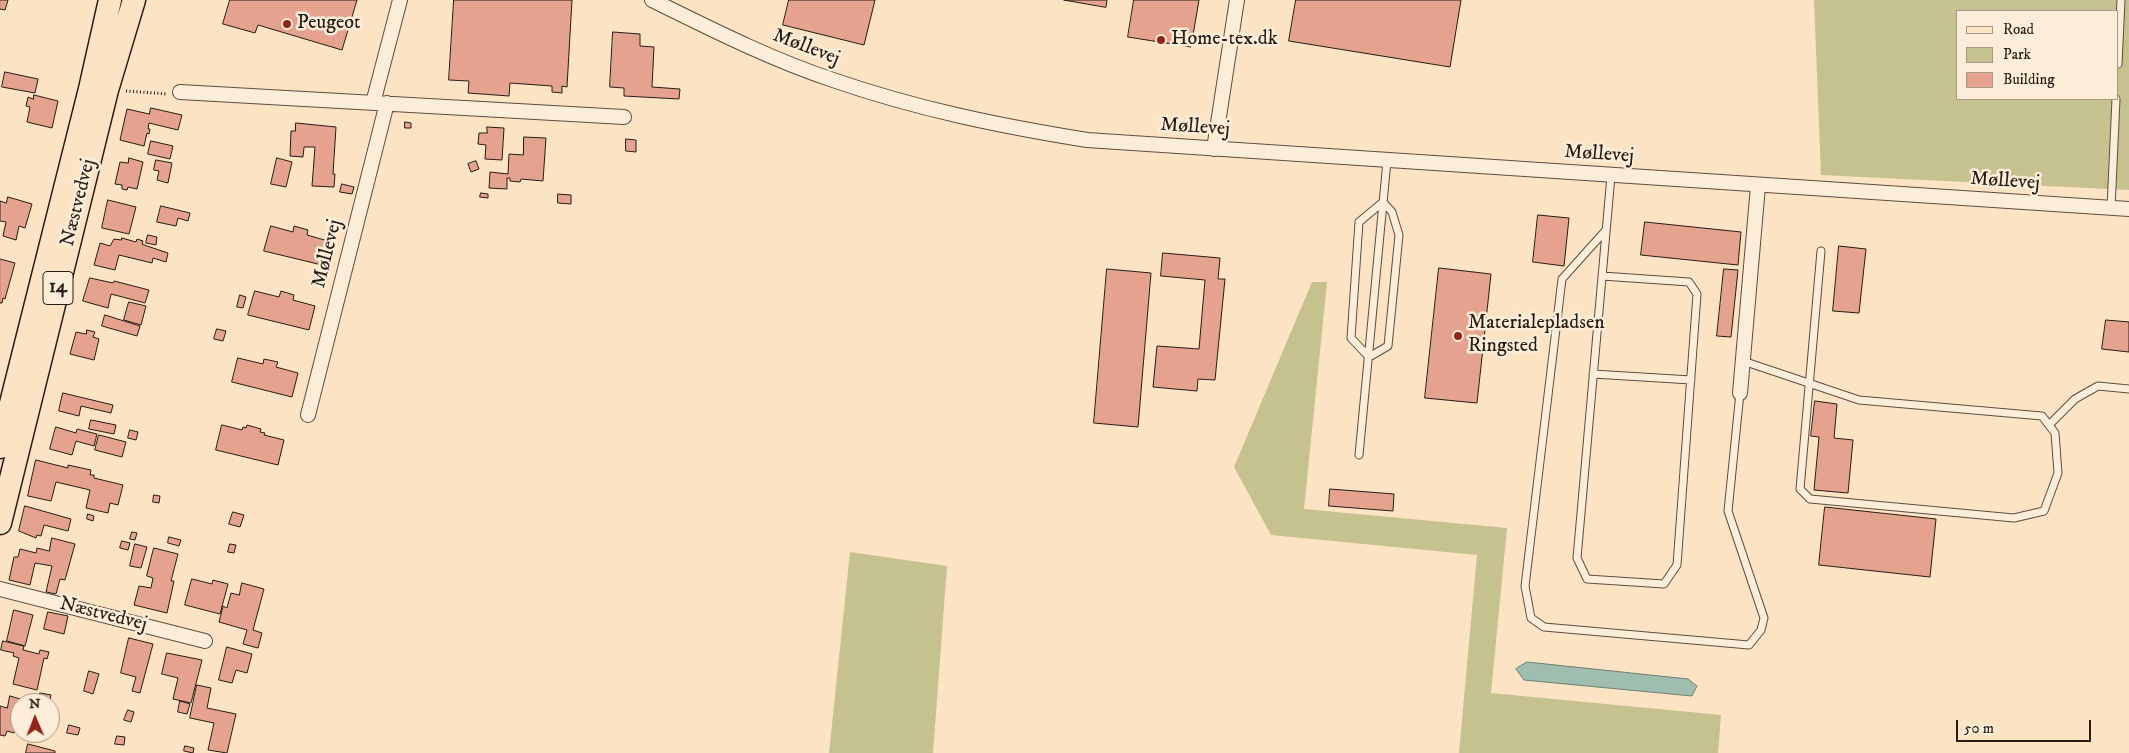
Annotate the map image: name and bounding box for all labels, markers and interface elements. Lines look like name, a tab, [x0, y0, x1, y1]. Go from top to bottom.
legend	[1956, 10, 2119, 100]
place label: Peugeot	[297, 12, 360, 36]
marker: Peugeot	[281, 18, 293, 30]
text: Road	[2003, 20, 2034, 39]
street label: Møllevej	[769, 24, 843, 72]
place label: Home-tex.dk	[1171, 28, 1278, 52]
marker: Home-tex.dk	[1155, 34, 1167, 46]
text: Park	[2003, 45, 2031, 64]
text: Building	[2003, 70, 2055, 89]
street label: Møllevej	[1159, 114, 1231, 142]
street label: Møllevej	[1563, 141, 1635, 169]
street label: Næstvedvej	[57, 157, 101, 249]
street label: Møllevej	[1969, 168, 2041, 196]
street label: Møllevej	[308, 217, 348, 291]
road number: 14	[43, 272, 73, 304]
place label: Materialepladsen Ringsted	[1468, 312, 1605, 359]
marker: Materialepladsen Ringsted	[1452, 330, 1464, 342]
street label: Næstvedvej	[57, 593, 149, 637]
north arrow	[10, 693, 60, 743]
text: N	[29, 695, 41, 713]
scale bar	[1959, 710, 2094, 742]
text: 50 m	[1964, 719, 1994, 738]

